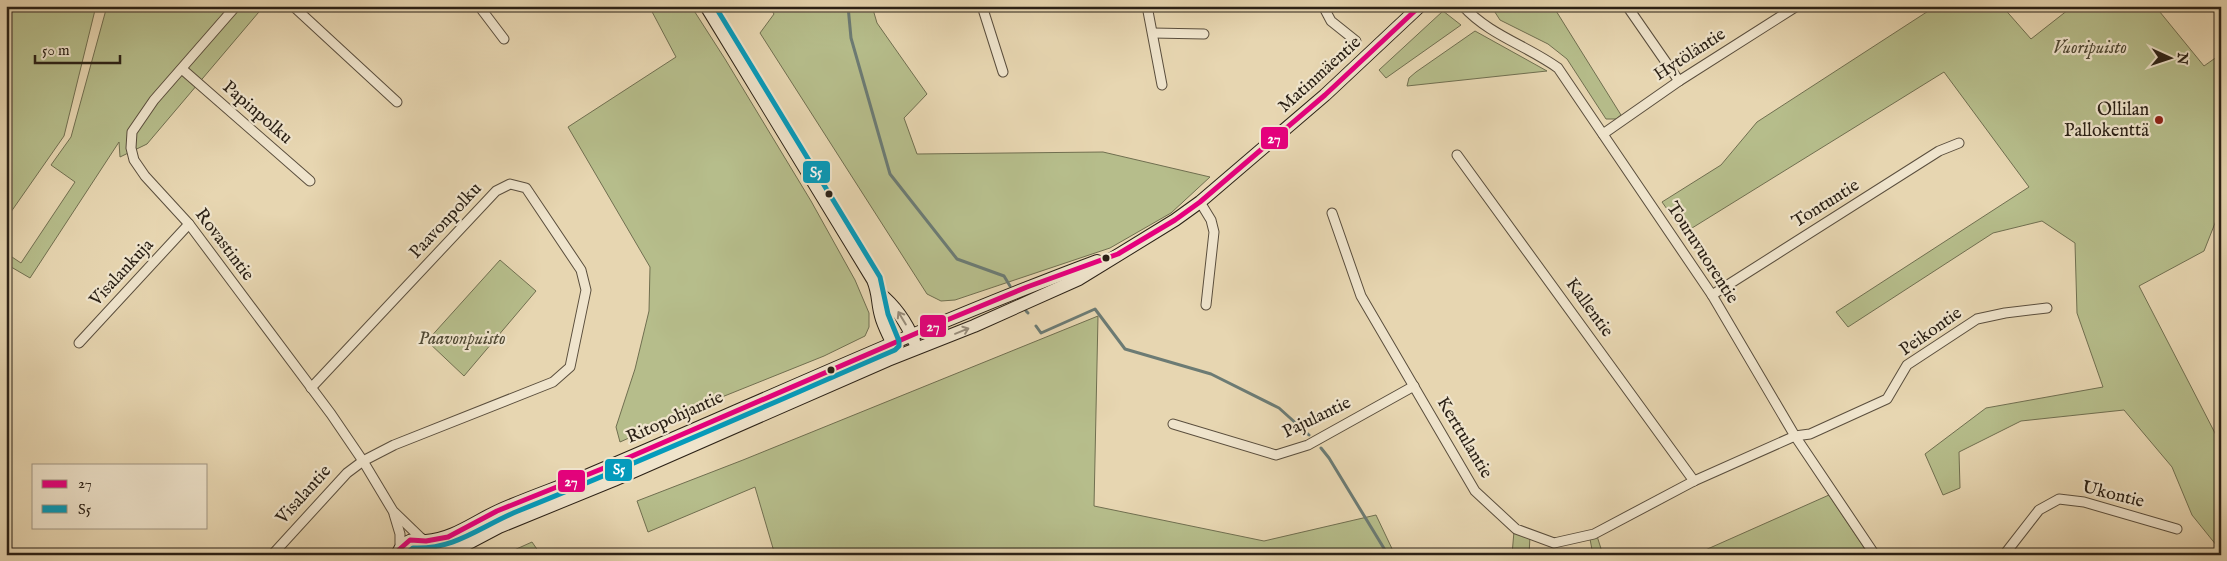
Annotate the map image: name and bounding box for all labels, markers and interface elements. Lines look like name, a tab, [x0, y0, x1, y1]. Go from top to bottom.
street label: Hytöläntie	[1650, 23, 1730, 87]
scale bar	[35, 32, 120, 64]
street label: Matinmäentie	[1274, 32, 1366, 118]
north arrow	[2144, 32, 2194, 82]
park label: Vuoripuisto	[2053, 37, 2127, 60]
text: 50 m	[42, 41, 70, 60]
text: N	[2173, 51, 2191, 65]
street label: Papinpolku	[217, 76, 297, 150]
place label: Ollilan Pallokenttä	[2064, 99, 2149, 143]
marker: Ollilan Pallokenttä	[2153, 114, 2165, 126]
line badge: 27	[1260, 126, 1289, 150]
text: 27	[1268, 130, 1281, 148]
line badge: S5	[802, 160, 831, 184]
text: S5	[810, 164, 822, 182]
street label: Tontuntie	[1788, 174, 1864, 234]
street label: Paavonpolku	[405, 178, 487, 264]
unlabelled marker	[824, 189, 834, 199]
street label: Touruvuorentie	[1661, 198, 1743, 308]
street label: Rovastintie	[189, 204, 259, 286]
street label: Visalankuja	[84, 234, 159, 312]
unlabelled marker	[1101, 253, 1111, 263]
street label: Kallentie	[1560, 274, 1618, 342]
street label: Peikontie	[1895, 302, 1967, 362]
one-way arrow	[896, 311, 906, 325]
line badge: 27	[919, 314, 947, 338]
text: 27	[927, 318, 940, 336]
one-way arrow	[954, 326, 969, 335]
park label: Paavonpuisto	[418, 328, 506, 351]
unlabelled marker	[826, 365, 836, 375]
street label: Ritopohjantie	[623, 386, 727, 450]
street label: Pajulantie	[1279, 392, 1355, 444]
street label: Kerttulantie	[1431, 393, 1497, 483]
line badge: S5	[604, 458, 633, 482]
street label: Visalantie	[271, 461, 337, 530]
text: S5	[613, 461, 625, 479]
legend	[32, 464, 208, 528]
line badge: 27	[557, 469, 586, 493]
text: 27	[565, 473, 578, 491]
text: 27	[78, 474, 92, 493]
street label: Ukontie	[2080, 476, 2146, 514]
text: S5	[78, 500, 92, 519]

